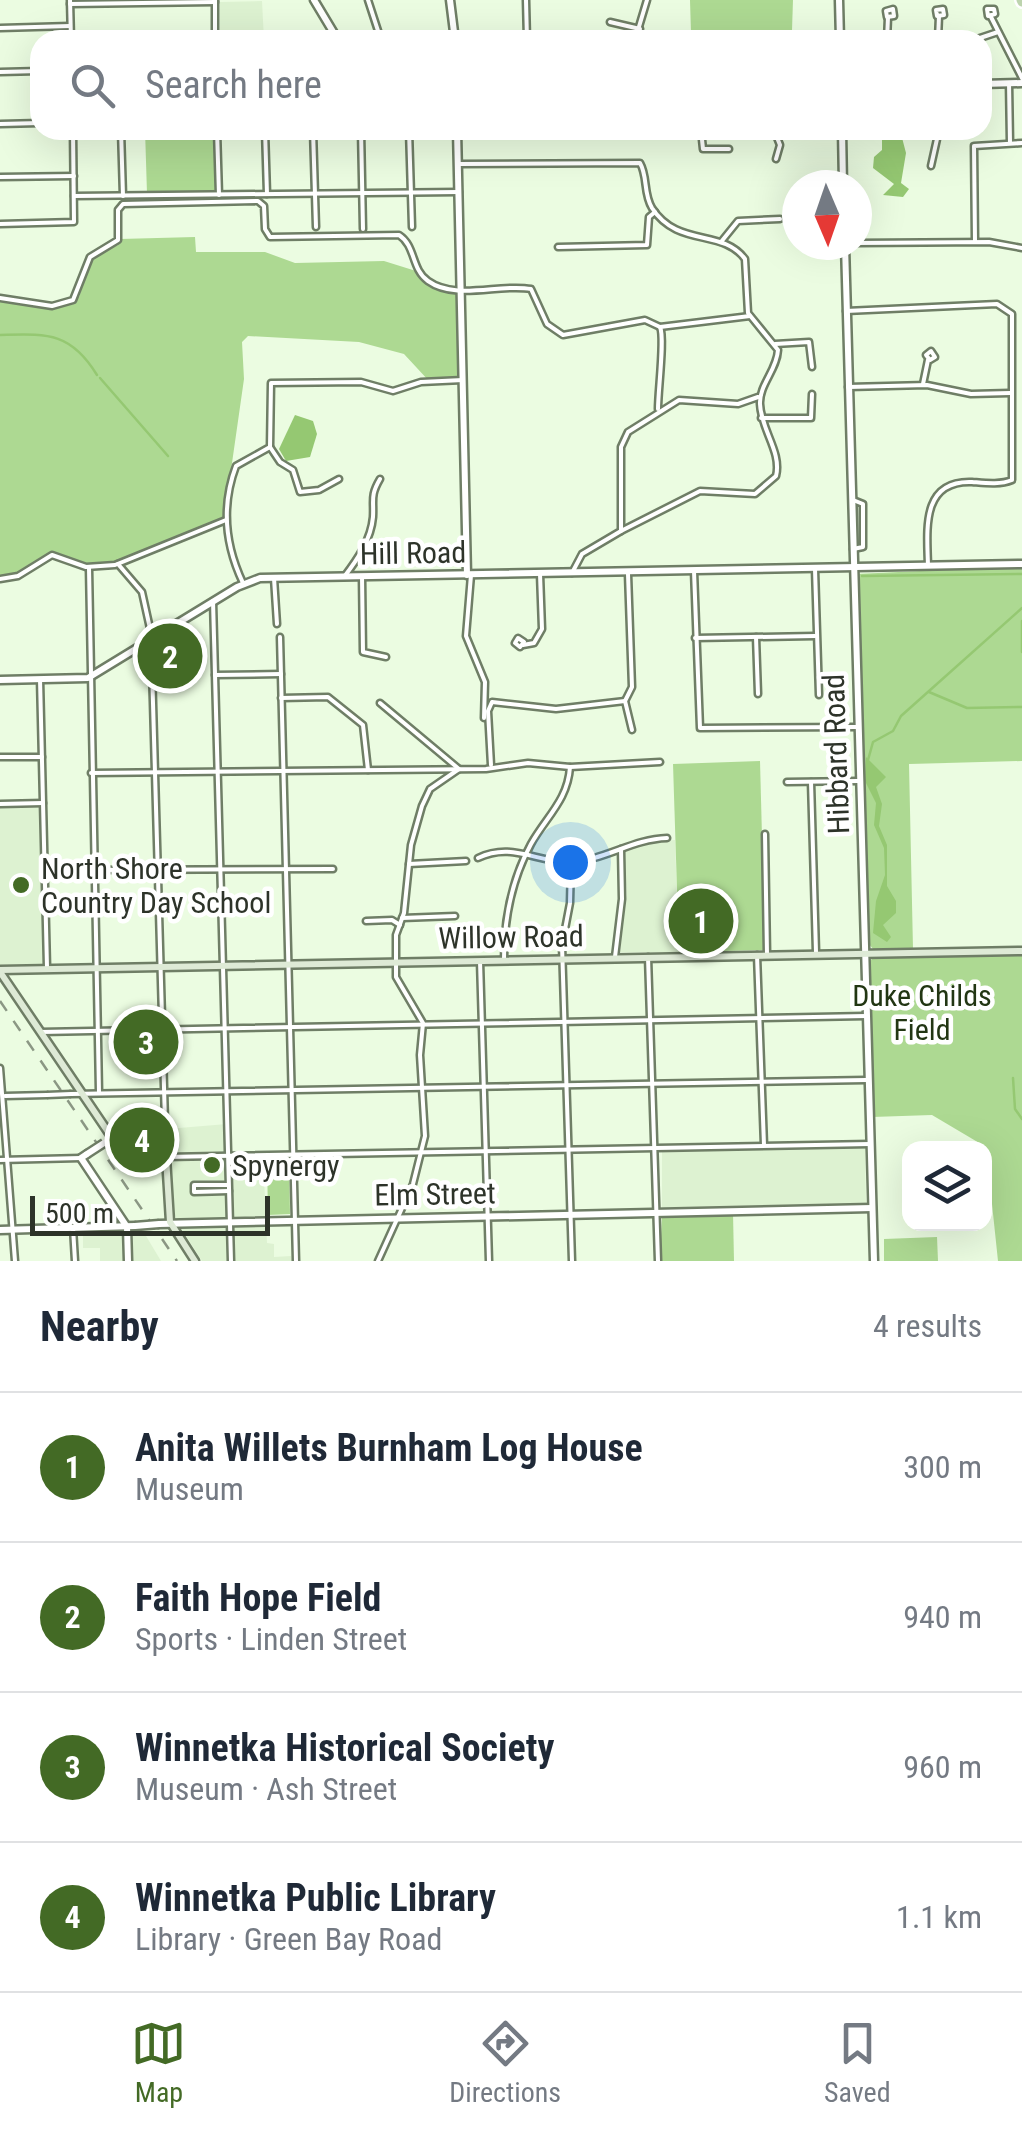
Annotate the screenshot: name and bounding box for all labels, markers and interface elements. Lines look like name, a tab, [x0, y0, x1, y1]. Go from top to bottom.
search box	[30, 30, 992, 140]
icon: search	[65, 58, 120, 113]
text: Search here	[145, 63, 322, 107]
north arrow	[782, 170, 872, 260]
street label: Hill Road	[360, 535, 466, 571]
pin: 2	[138, 618, 202, 694]
street label: Hibbard Road	[816, 673, 856, 835]
your location	[545, 837, 596, 888]
place label: North Shore Country Day School	[41, 851, 271, 920]
marker: North Shore Country Day School	[10, 874, 32, 896]
pin: 1	[668, 884, 734, 958]
street label: Willow Road	[438, 918, 584, 956]
park label: Duke Childs Field	[852, 978, 992, 1047]
pin: 3	[114, 1004, 178, 1080]
pin: 4	[110, 1102, 174, 1178]
map controls	[902, 1141, 992, 1231]
button: layers	[902, 1141, 992, 1231]
place label: Spynergy	[232, 1148, 339, 1183]
marker: Spynergy	[201, 1154, 223, 1176]
street label: Elm Street	[374, 1175, 496, 1213]
scale bar	[30, 1191, 270, 1236]
text: 500 m	[45, 1197, 114, 1230]
text: Nearby	[40, 1302, 159, 1351]
text: 4 results	[873, 1307, 982, 1345]
text: Anita Willets Burnham Log House	[135, 1426, 643, 1470]
text: 1	[64, 1448, 81, 1486]
text: 300 m	[903, 1448, 982, 1486]
text: Museum	[135, 1470, 244, 1508]
text: Faith Hope Field	[135, 1576, 381, 1620]
text: 2	[64, 1598, 81, 1636]
text: 940 m	[903, 1598, 982, 1636]
text: Sports · Linden Street	[135, 1620, 407, 1658]
text: Winnetka Historical Society	[135, 1726, 554, 1770]
text: 3	[64, 1748, 81, 1786]
text: 960 m	[903, 1748, 982, 1786]
text: Museum · Ash Street	[135, 1770, 397, 1808]
text: Winnetka Public Library	[135, 1876, 496, 1920]
text: 4	[64, 1898, 81, 1936]
text: 1.1 km	[896, 1898, 982, 1936]
text: Library · Green Bay Road	[135, 1920, 442, 1958]
tab: Map	[131, 2016, 186, 2109]
tab: Directions	[449, 2016, 561, 2109]
tab: Saved	[824, 2016, 891, 2109]

